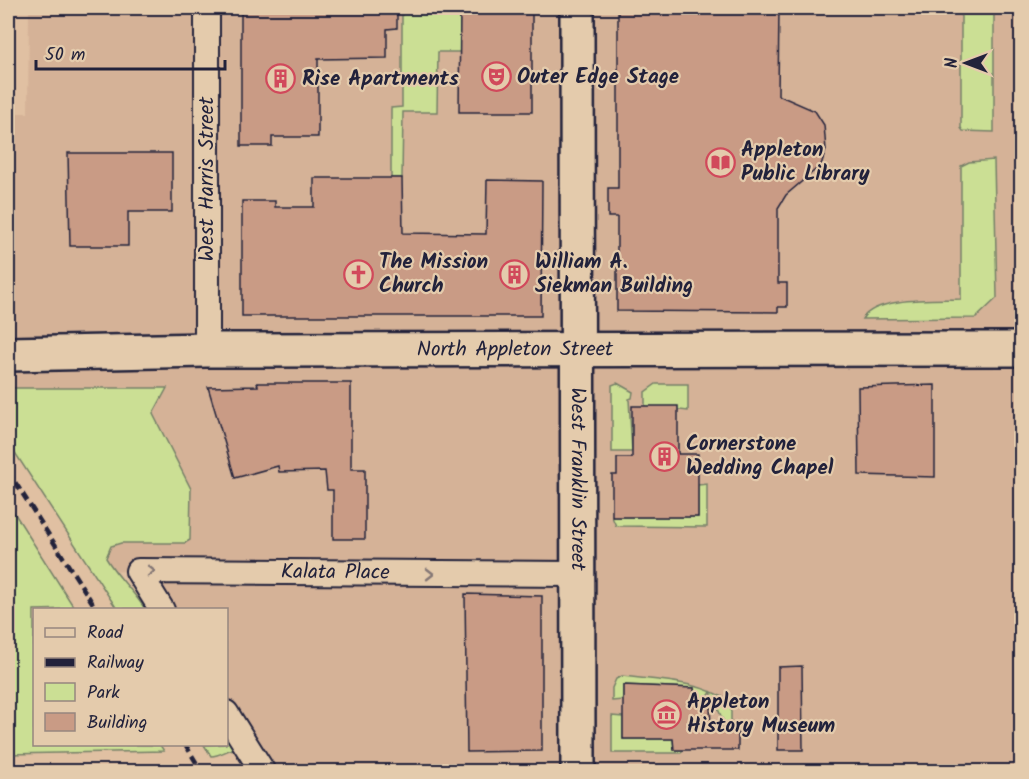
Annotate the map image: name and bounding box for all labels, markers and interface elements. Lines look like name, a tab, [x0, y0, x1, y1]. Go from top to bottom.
scale bar	[36, 33, 225, 71]
north arrow	[936, 33, 996, 93]
text: 50 m	[45, 41, 85, 70]
text: N	[940, 58, 965, 68]
theatre icon: Outer Edge Stage	[480, 61, 512, 93]
place label: Outer Edge Stage	[517, 61, 679, 94]
building icon: Rise Apartments	[265, 63, 297, 95]
place label: Rise Apartments	[302, 63, 459, 96]
street label: West Harris Street	[191, 96, 224, 261]
place label: Appleton Public Library	[741, 134, 870, 191]
library icon: Appleton Public Library	[704, 146, 736, 178]
place label: The Mission Church	[379, 246, 488, 303]
place label: William A. Siekman Building	[535, 246, 693, 303]
church icon: The Mission Church	[342, 258, 374, 290]
building icon: William A. Siekman Building	[498, 258, 530, 290]
street label: North Appleton Street	[417, 333, 614, 366]
street label: West Franklin Street	[561, 387, 594, 572]
place label: Cornerstone Wedding Chapel	[686, 428, 834, 485]
building icon: Cornerstone Wedding Chapel	[649, 440, 681, 472]
street label: Kalata Place	[281, 555, 390, 589]
one-way arrow	[147, 565, 156, 577]
one-way arrow	[426, 568, 435, 580]
legend	[33, 608, 228, 746]
text: Road	[87, 619, 124, 648]
text: Railway	[87, 649, 144, 678]
text: Park	[87, 679, 120, 708]
place label: Appleton History Museum	[687, 686, 835, 743]
museum icon: Appleton History Museum	[650, 698, 682, 730]
text: Building	[87, 709, 147, 738]

